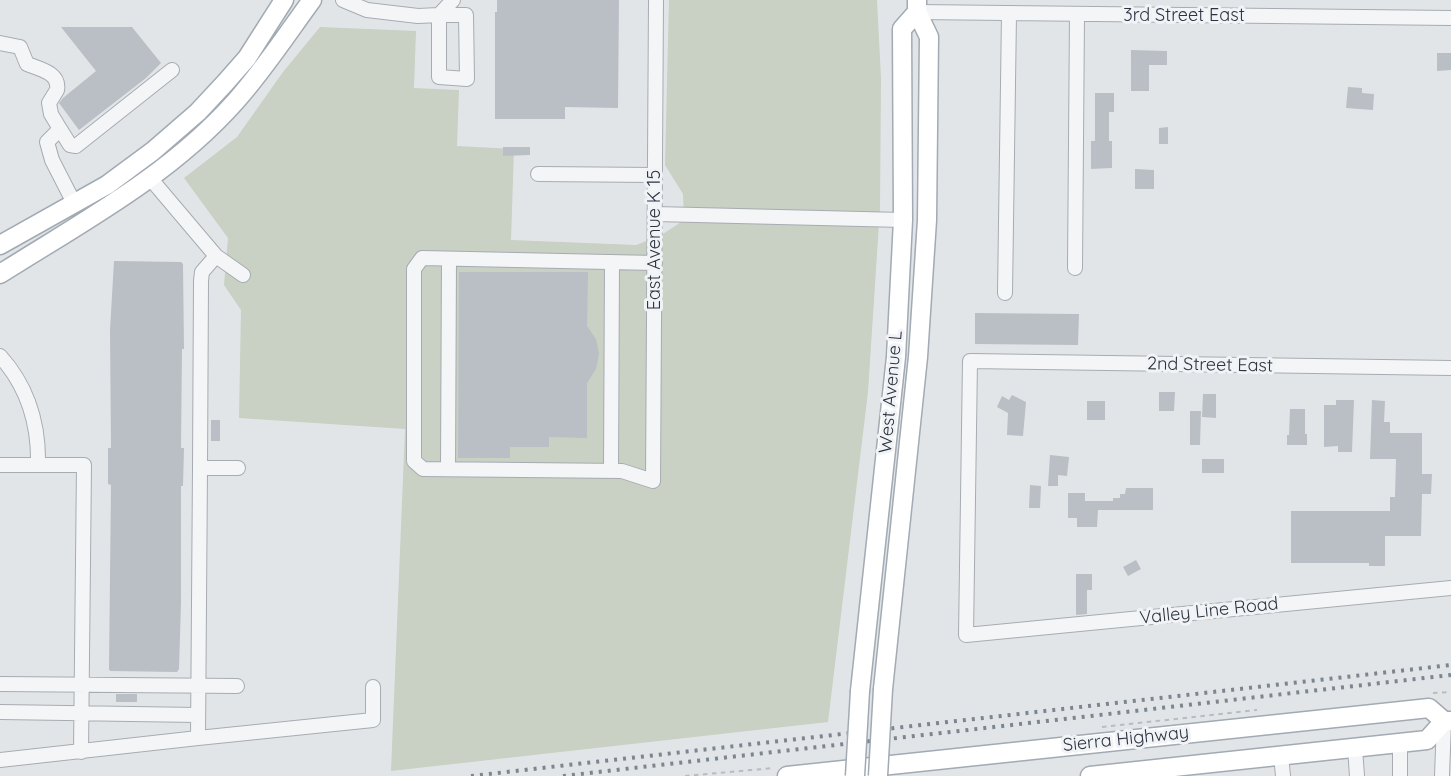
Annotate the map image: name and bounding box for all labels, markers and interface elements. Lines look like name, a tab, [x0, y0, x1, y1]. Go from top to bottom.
street label: 3rd Street East	[1123, 5, 1245, 27]
street label: East Avenue K 15	[644, 170, 666, 310]
street label: West Avenue L	[875, 330, 907, 454]
street label: 2nd Street East	[1147, 353, 1273, 377]
street label: Valley Line Road	[1138, 593, 1280, 629]
street label: Sierra Highway	[1062, 722, 1190, 756]

